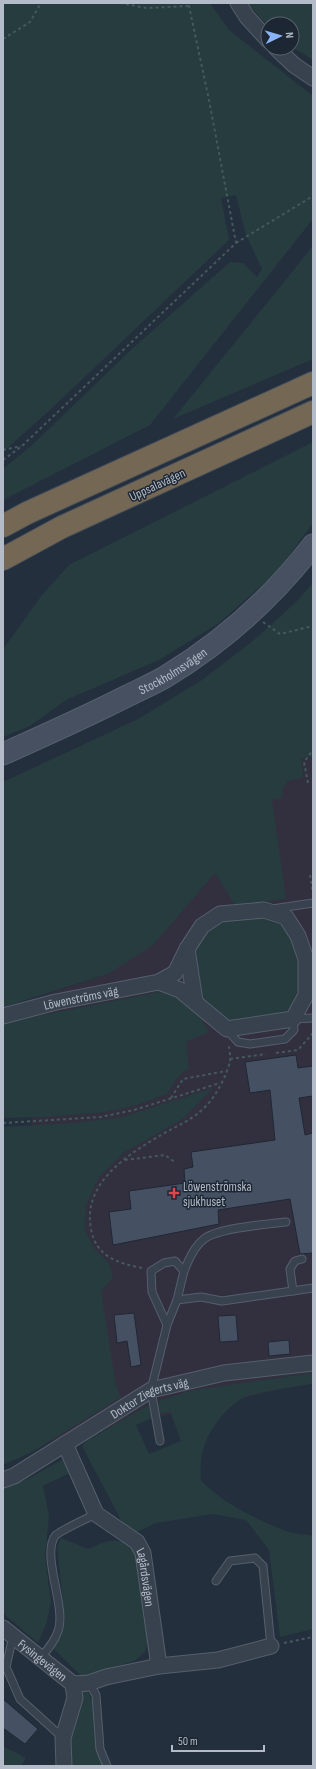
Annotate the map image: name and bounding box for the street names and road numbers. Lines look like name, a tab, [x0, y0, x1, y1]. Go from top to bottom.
street label: Uppsalavägen	[127, 465, 188, 505]
street label: Stockholmsvägen	[136, 644, 210, 698]
street label: Löwenströms väg	[42, 983, 120, 1014]
street label: Doktor Ziegerts väg	[108, 1375, 190, 1423]
street label: Lagårdsvägen	[133, 1545, 157, 1608]
street label: Fysingevägen	[14, 1636, 70, 1685]

